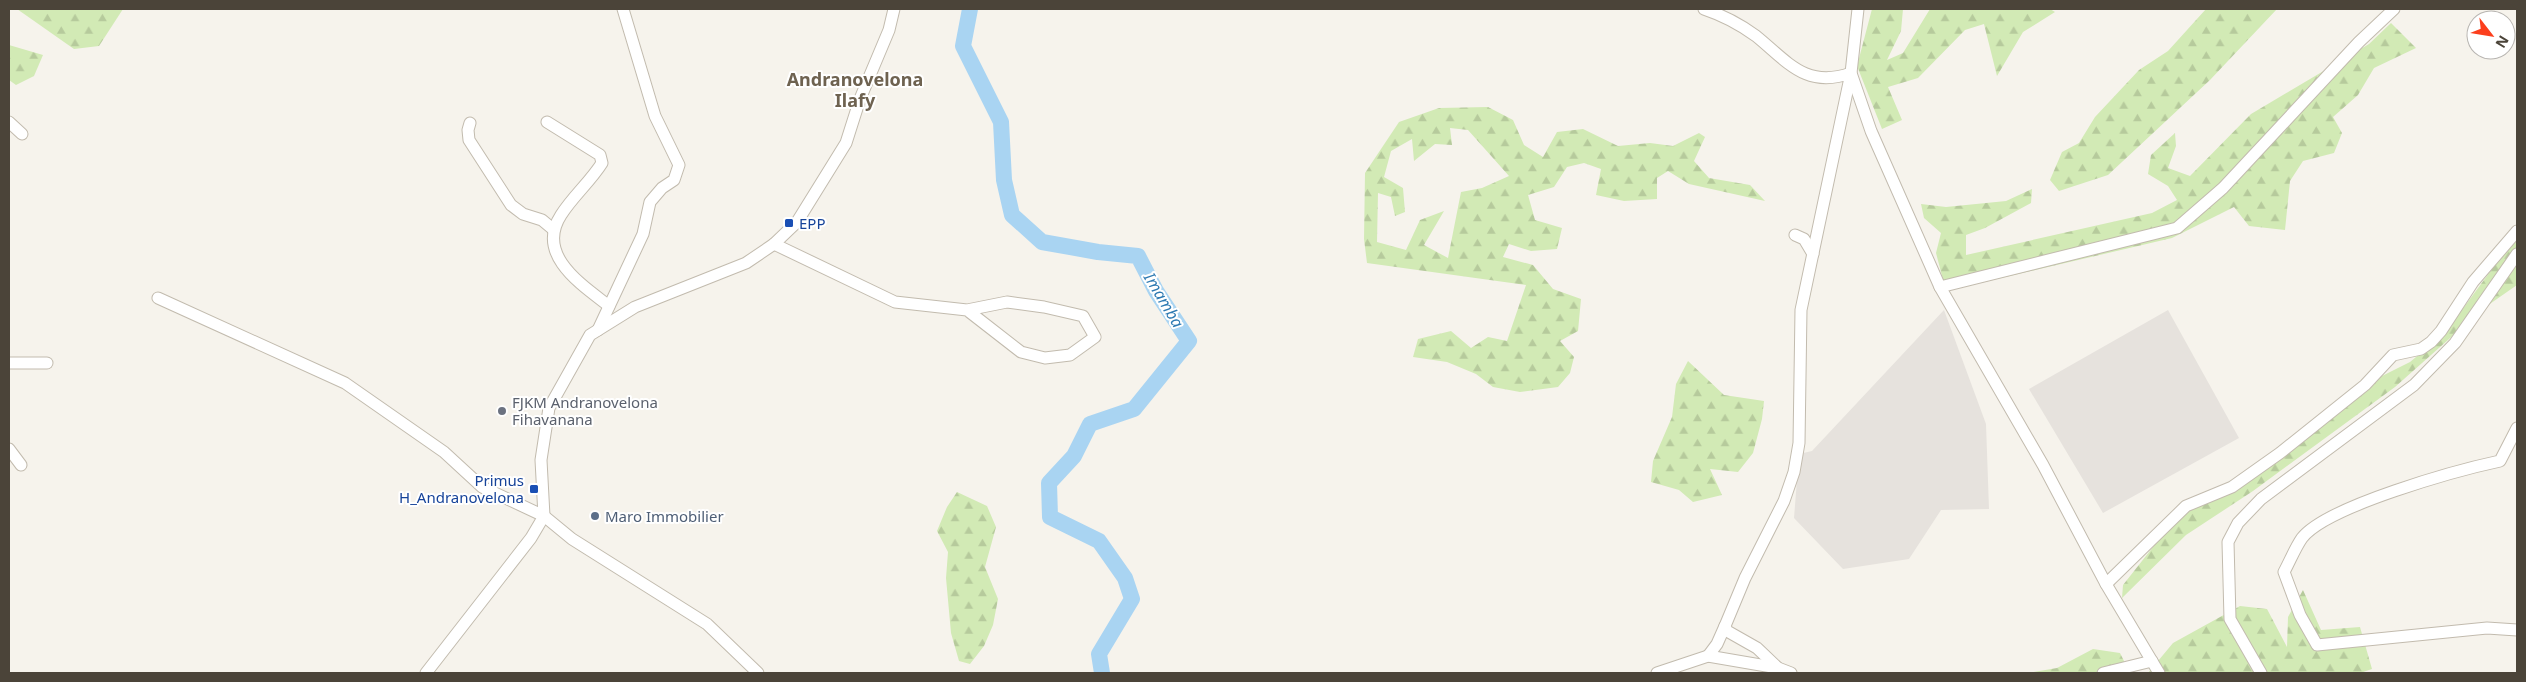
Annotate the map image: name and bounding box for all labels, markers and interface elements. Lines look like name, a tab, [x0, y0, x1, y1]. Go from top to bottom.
north arrow	[2466, 10, 2516, 60]
text: N	[2491, 32, 2514, 52]
district label: Andranovelona Ilafy	[787, 67, 923, 112]
place label: EPP	[799, 213, 826, 233]
marker: EPP	[783, 217, 795, 229]
water label: Imamba	[1138, 267, 1189, 332]
place label: FJKM Andranovelona Fihavanana	[512, 392, 658, 429]
marker: FJKM Andranovelona Fihavanana	[496, 405, 508, 417]
place label: Primus H_Andranovelona	[399, 470, 524, 507]
marker: Primus H_Andranovelona	[528, 483, 540, 495]
place label: Maro Immobilier	[605, 506, 724, 526]
marker: Maro Immobilier	[589, 510, 601, 522]

